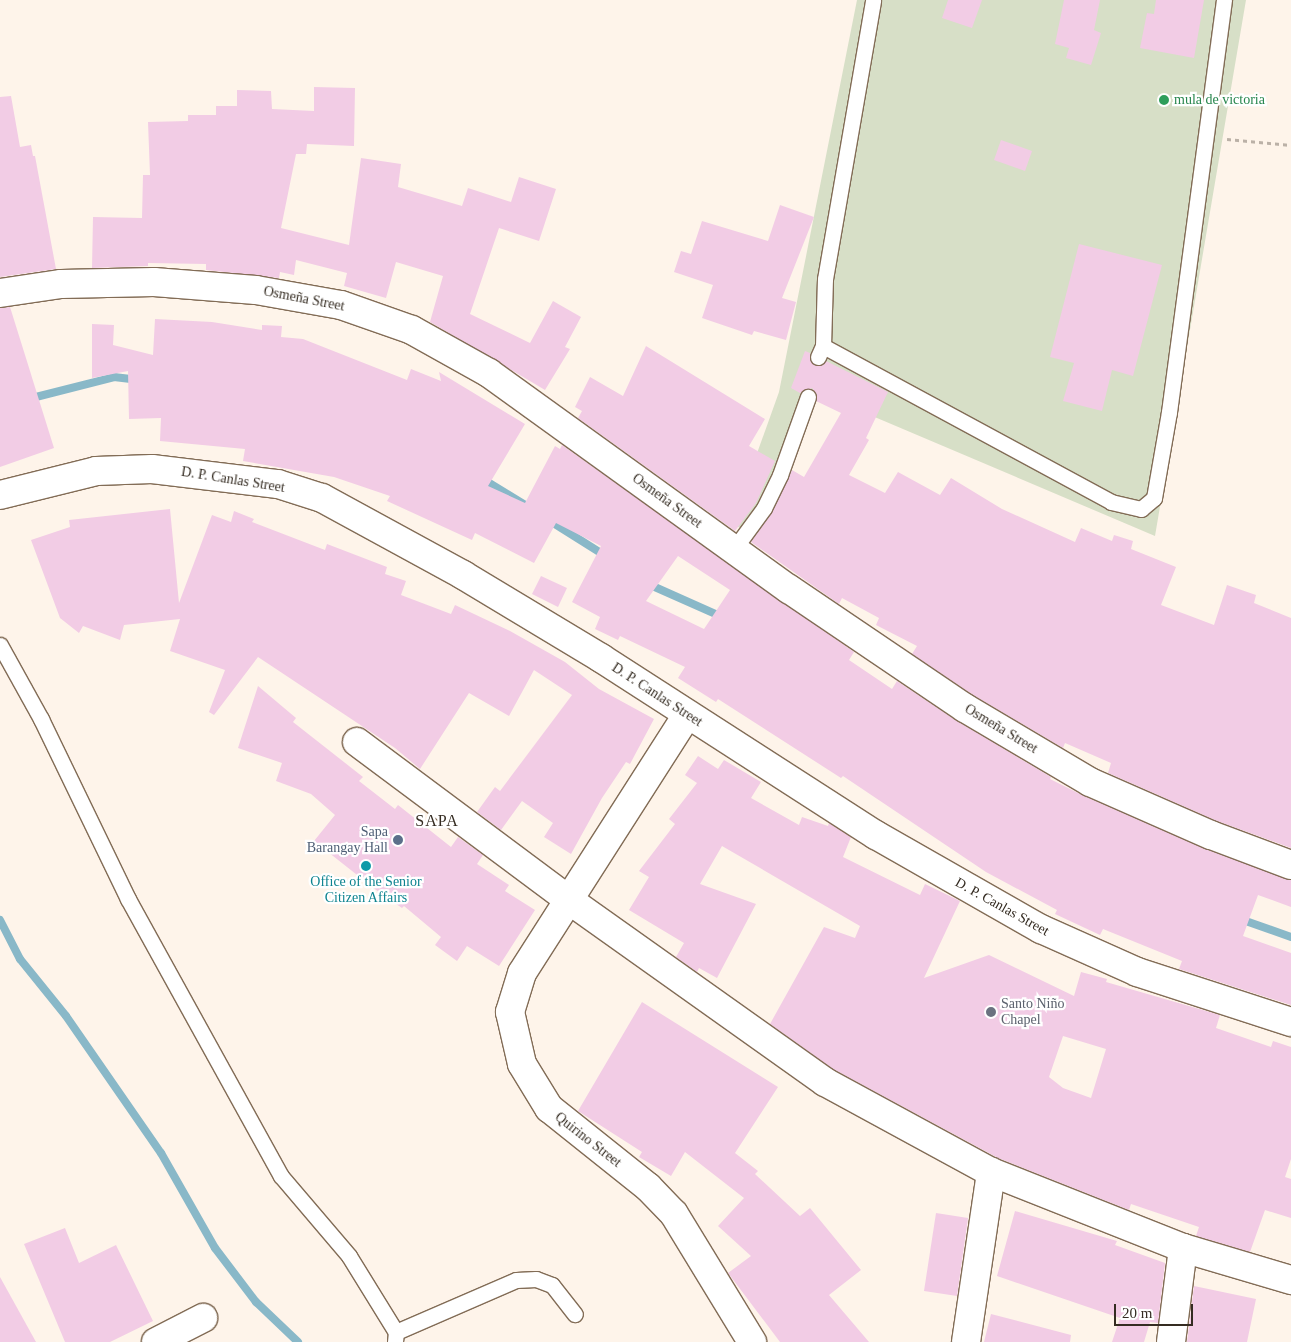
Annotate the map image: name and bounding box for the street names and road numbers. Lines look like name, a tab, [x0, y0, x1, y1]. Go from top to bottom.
street label: Osmeña Street	[262, 283, 346, 315]
street label: D. P. Canlas Street	[180, 464, 286, 496]
street label: Osmeña Street	[629, 470, 705, 532]
street label: D. P. Canlas Street	[609, 659, 705, 731]
street label: Osmeña Street	[962, 701, 1040, 757]
street label: D. P. Canlas Street	[952, 874, 1052, 940]
street label: Quirino Street	[551, 1109, 625, 1171]

